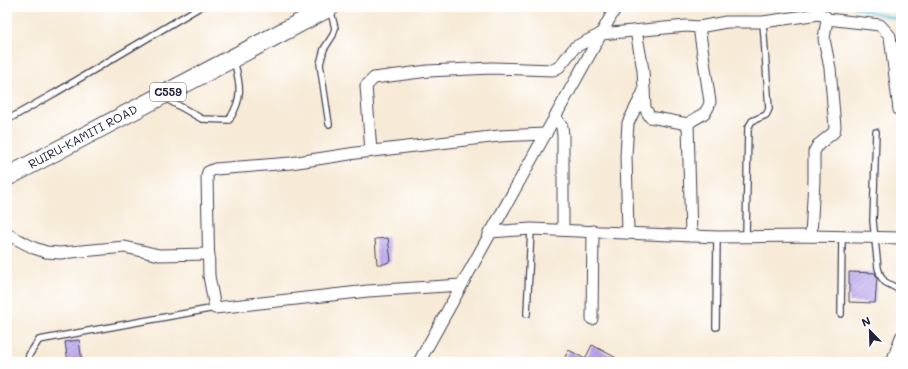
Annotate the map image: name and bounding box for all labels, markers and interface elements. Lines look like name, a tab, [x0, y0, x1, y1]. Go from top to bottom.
road number: C559	[150, 83, 186, 101]
street label: RUIRU-KAMITI ROAD	[25, 100, 140, 172]
north arrow	[850, 311, 890, 351]
text: N	[859, 313, 873, 330]

